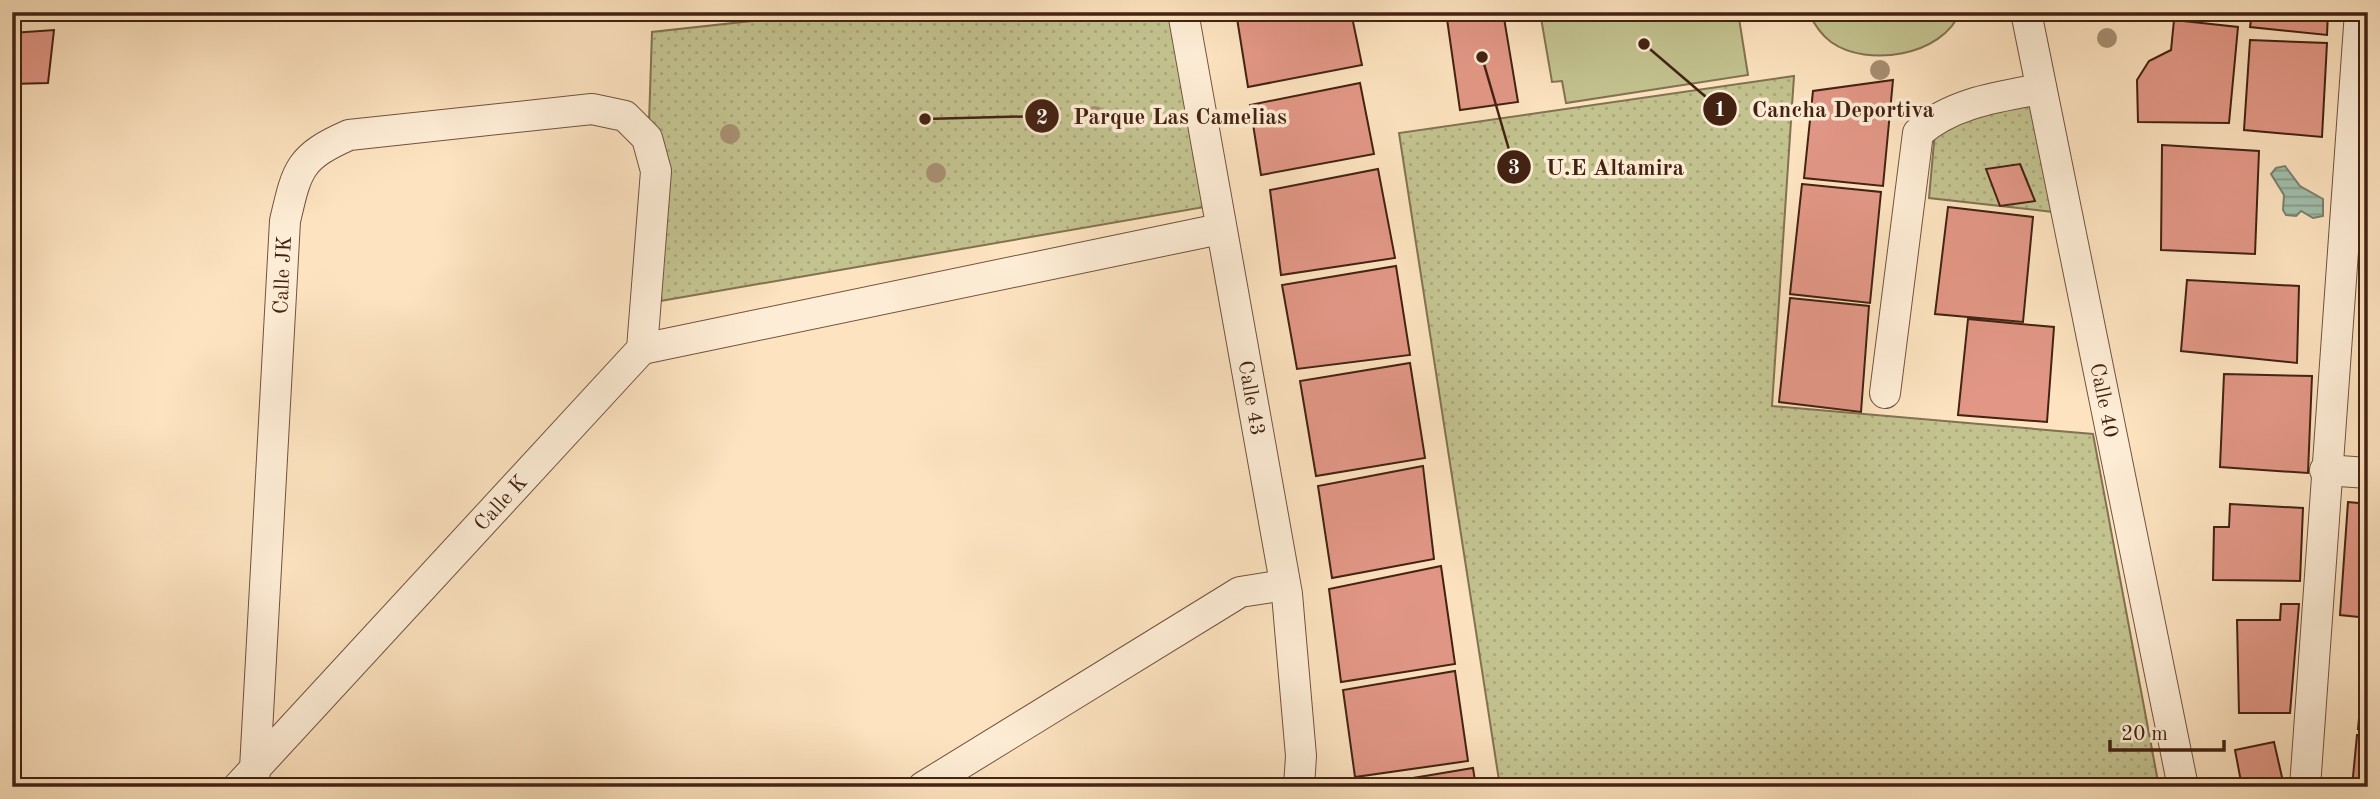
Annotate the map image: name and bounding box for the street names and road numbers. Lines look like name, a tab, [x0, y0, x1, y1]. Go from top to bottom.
street label: Calle JK	[271, 235, 296, 315]
street label: Calle 43	[1233, 359, 1267, 437]
street label: Calle 40	[2085, 361, 2121, 440]
street label: Calle K	[471, 472, 532, 535]

